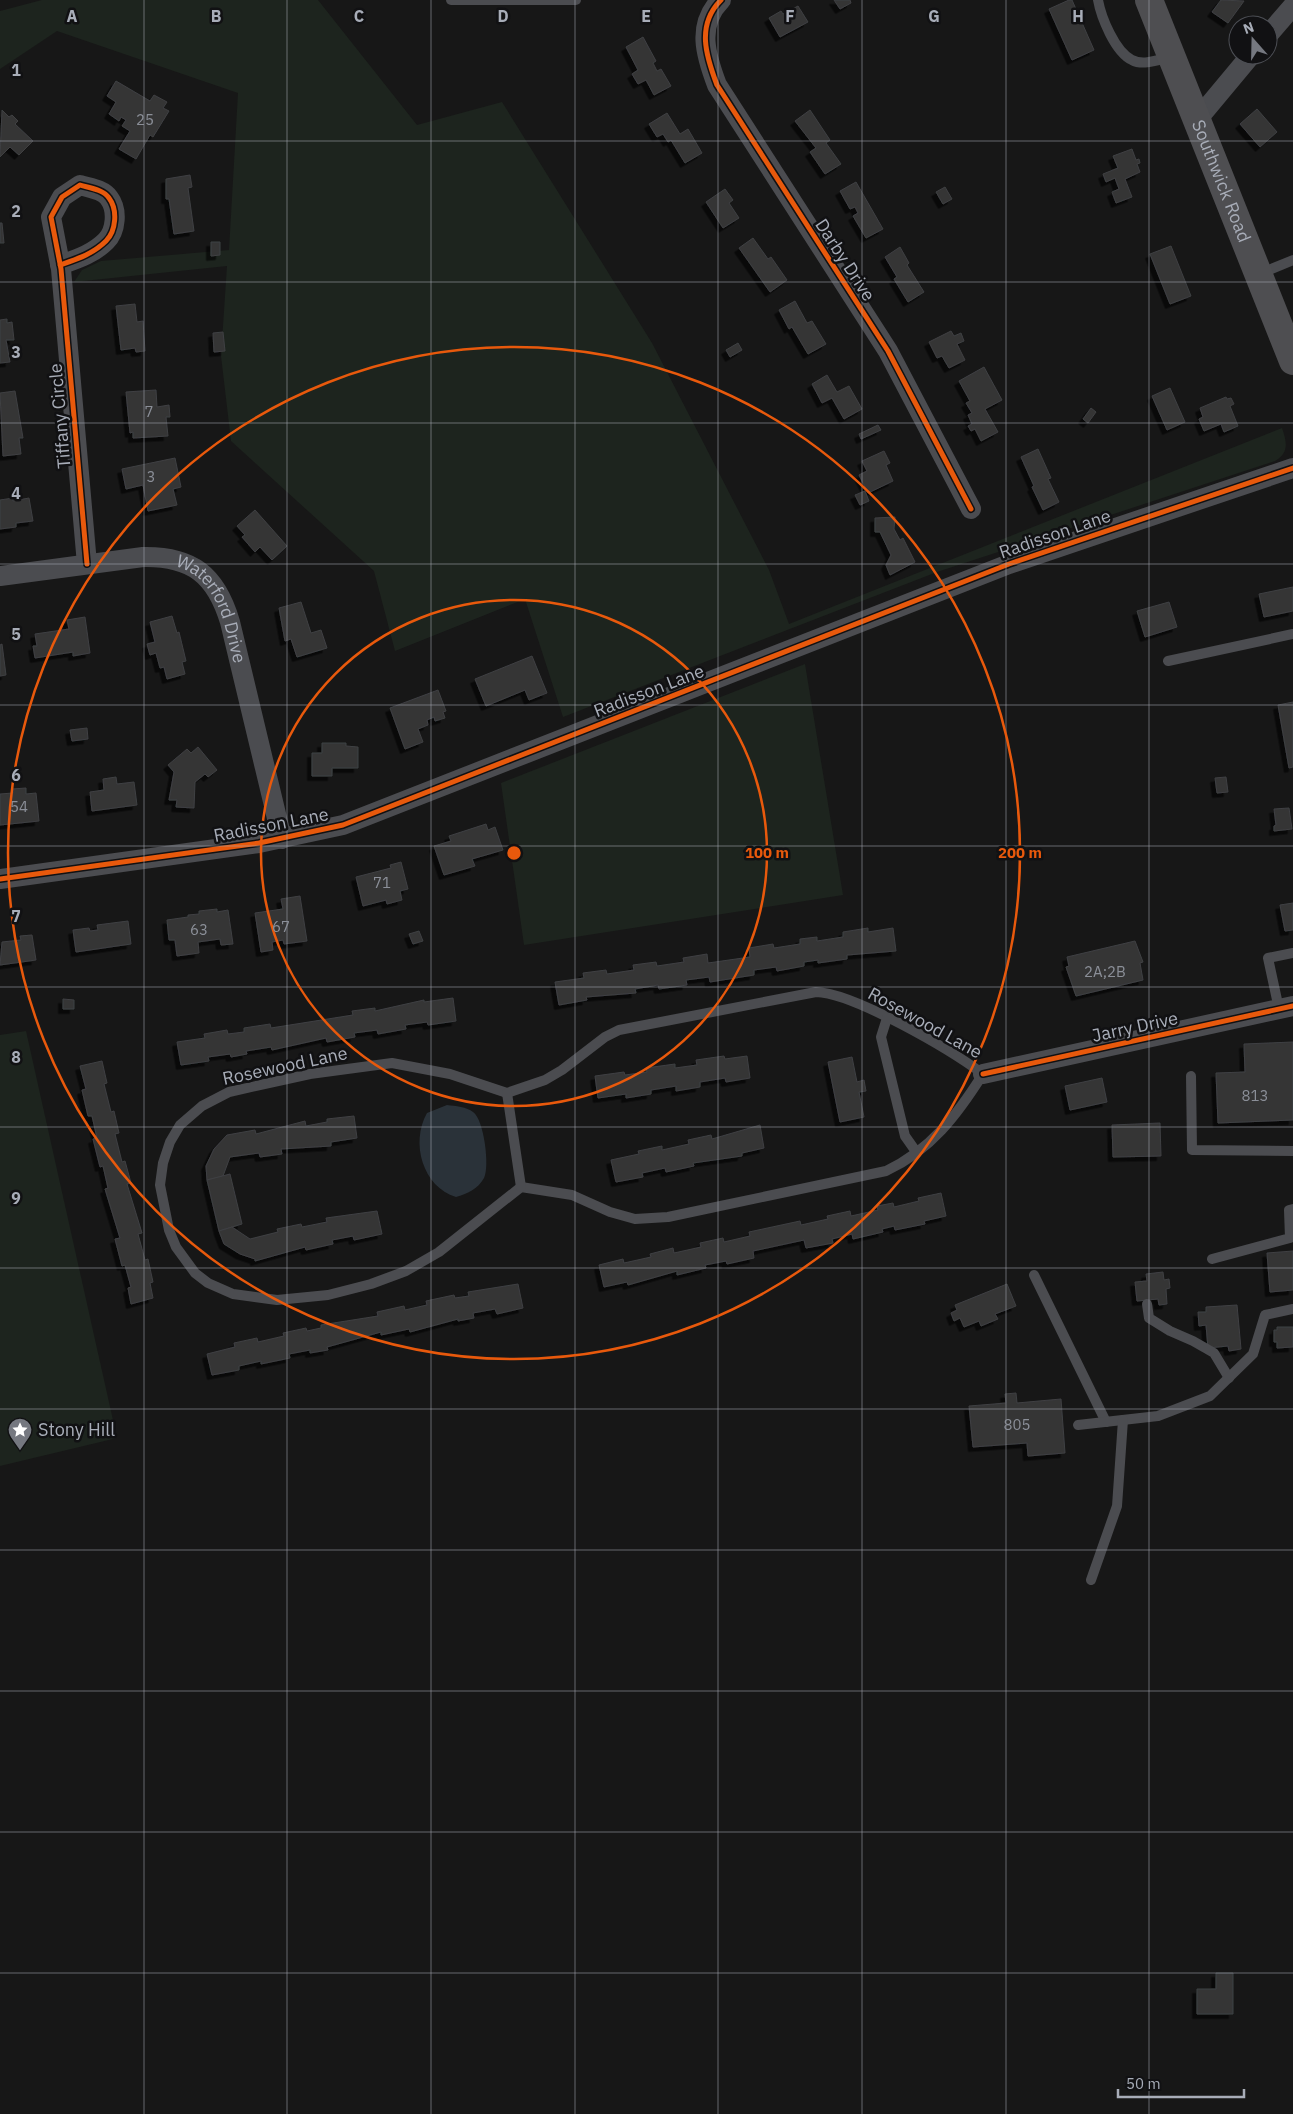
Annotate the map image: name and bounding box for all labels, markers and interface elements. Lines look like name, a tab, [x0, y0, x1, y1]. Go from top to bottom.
text: A	[67, 6, 78, 26]
text: B	[211, 6, 222, 26]
text: C	[354, 6, 364, 26]
text: D	[497, 6, 509, 26]
text: E	[641, 6, 651, 26]
text: F	[785, 6, 795, 26]
text: G	[928, 6, 940, 26]
text: H	[1072, 6, 1084, 26]
north arrow	[1228, 15, 1278, 65]
text: N	[1241, 18, 1256, 38]
text: 1	[11, 60, 21, 80]
house number: 25	[136, 110, 154, 129]
street label: Southwick Road	[1187, 116, 1256, 245]
text: 2	[11, 201, 21, 221]
street label: Darby Drive	[810, 214, 881, 305]
text: 3	[11, 342, 21, 362]
street label: Tiffany Circle	[43, 362, 76, 470]
house number: 7	[144, 402, 154, 421]
house number: 3	[146, 467, 156, 486]
text: 4	[11, 483, 21, 503]
street label: Radisson Lane	[996, 504, 1114, 563]
street label: Waterford Drive	[173, 549, 251, 665]
text: 5	[11, 624, 21, 644]
street label: Radisson Lane	[590, 659, 707, 722]
text: 6	[11, 765, 21, 785]
house number: 54	[10, 797, 28, 816]
street label: Radisson Lane	[211, 802, 330, 847]
text: 100 m	[745, 843, 789, 862]
text: 200 m	[998, 843, 1042, 862]
centre of rings	[505, 844, 523, 862]
house number: 71	[373, 873, 391, 892]
text: 7	[11, 906, 21, 926]
house number: 67	[272, 917, 290, 936]
house number: 63	[190, 920, 208, 939]
house number: 2A;2B	[1084, 962, 1126, 981]
street label: Rosewood Lane	[864, 982, 987, 1064]
street label: Jarry Drive	[1090, 1006, 1180, 1047]
street label: Rosewood Lane	[220, 1041, 350, 1090]
text: 8	[11, 1047, 21, 1067]
house number: 813	[1241, 1086, 1269, 1105]
text: 9	[11, 1188, 21, 1208]
house number: 805	[1003, 1415, 1031, 1434]
place icon: Stony Hill	[7, 1417, 33, 1451]
place label: Stony Hill	[38, 1418, 115, 1441]
scale bar	[1118, 2066, 1244, 2098]
text: 50 m	[1126, 2074, 1161, 2093]

